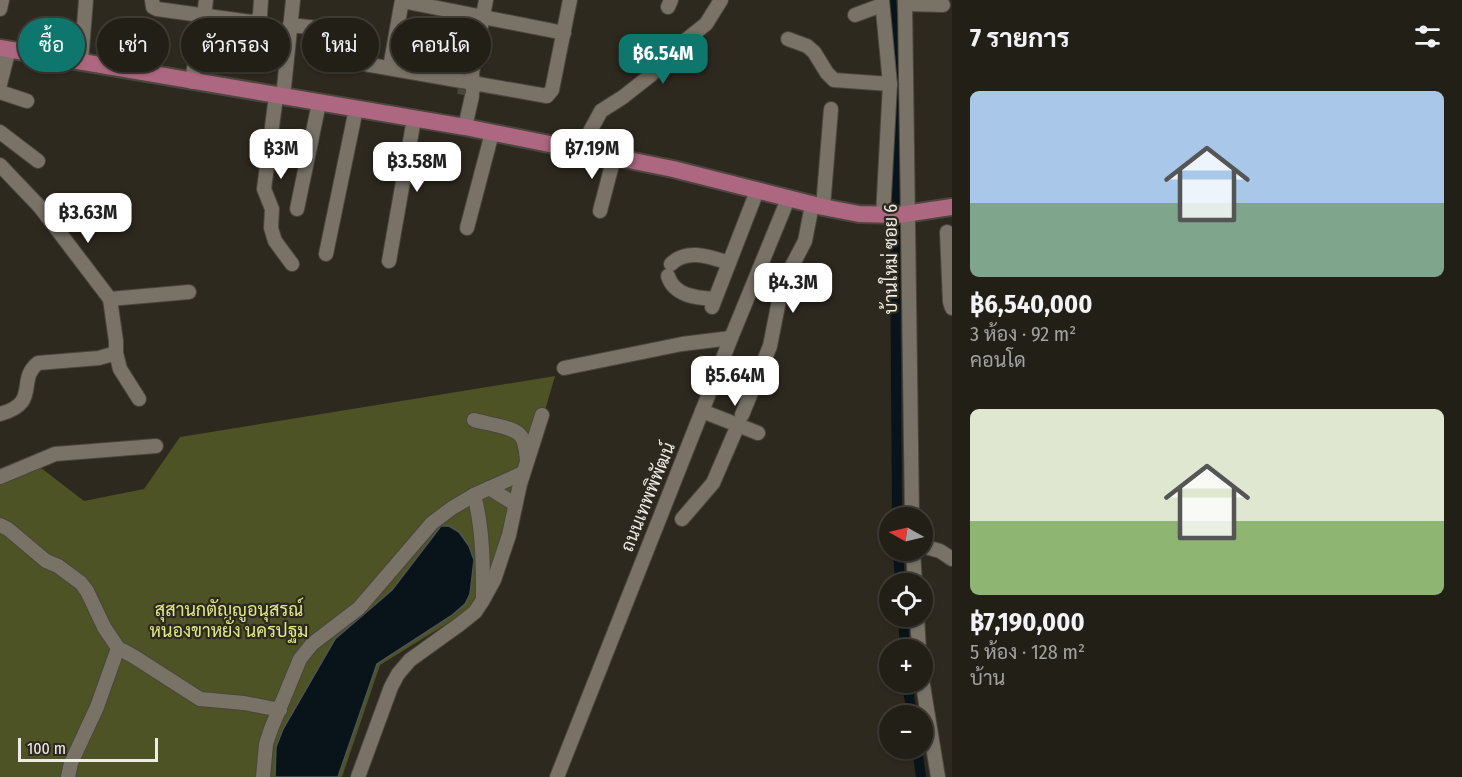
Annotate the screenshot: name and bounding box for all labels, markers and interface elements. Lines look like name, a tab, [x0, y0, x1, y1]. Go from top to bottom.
chip: ซื้อ	[18, 18, 85, 72]
chip: เช่า	[97, 18, 169, 72]
chip: ตัวกรอง	[181, 18, 290, 72]
chip: ใหม่	[302, 18, 379, 72]
chip: คอนโด	[391, 18, 491, 72]
icon: filters	[1411, 20, 1444, 53]
text: 7 รายการ	[970, 23, 1070, 54]
pin: ฿6.54M	[614, 34, 712, 85]
text: ฿6.54M	[633, 41, 693, 65]
pin: ฿3M	[252, 129, 310, 180]
pin: ฿7.19M	[543, 129, 641, 180]
icon: home	[1153, 130, 1261, 238]
text: ฿3M	[264, 136, 298, 160]
text: ฿7.19M	[565, 136, 619, 160]
pin: ฿3.58M	[368, 142, 466, 193]
text: ฿3.58M	[387, 149, 447, 173]
pin: ฿3.63M	[39, 193, 137, 244]
text: ฿3.63M	[59, 200, 117, 224]
street label: บ้านใหม่ ซอย 6	[878, 204, 902, 314]
pin: ฿4.3M	[751, 263, 835, 314]
text: ฿4.3M	[768, 270, 818, 294]
text: ฿6,540,000	[970, 289, 1092, 320]
text: 3 ห้อง · 92 m²	[970, 322, 1076, 346]
text: คอนโด	[970, 348, 1026, 372]
pin: ฿5.64M	[686, 356, 784, 407]
text: ฿5.64M	[705, 363, 765, 387]
street label: ถนนเทพพิพัฒน์	[614, 438, 680, 555]
icon: home	[1153, 448, 1261, 556]
north arrow	[879, 507, 933, 561]
map controls	[879, 507, 933, 759]
button: locate	[879, 573, 933, 627]
park label: สุสานกตัญญูอนุสรณ์ หนองขาหยั่ง นครปฐม	[150, 597, 308, 643]
text: ฿7,190,000	[970, 607, 1085, 638]
button: +	[879, 639, 933, 693]
text: 5 ห้อง · 128 m²	[970, 640, 1085, 664]
text: บ้าน	[970, 666, 1005, 690]
button: −	[879, 705, 933, 759]
scale bar	[18, 735, 158, 762]
text: 100 m	[27, 739, 66, 758]

